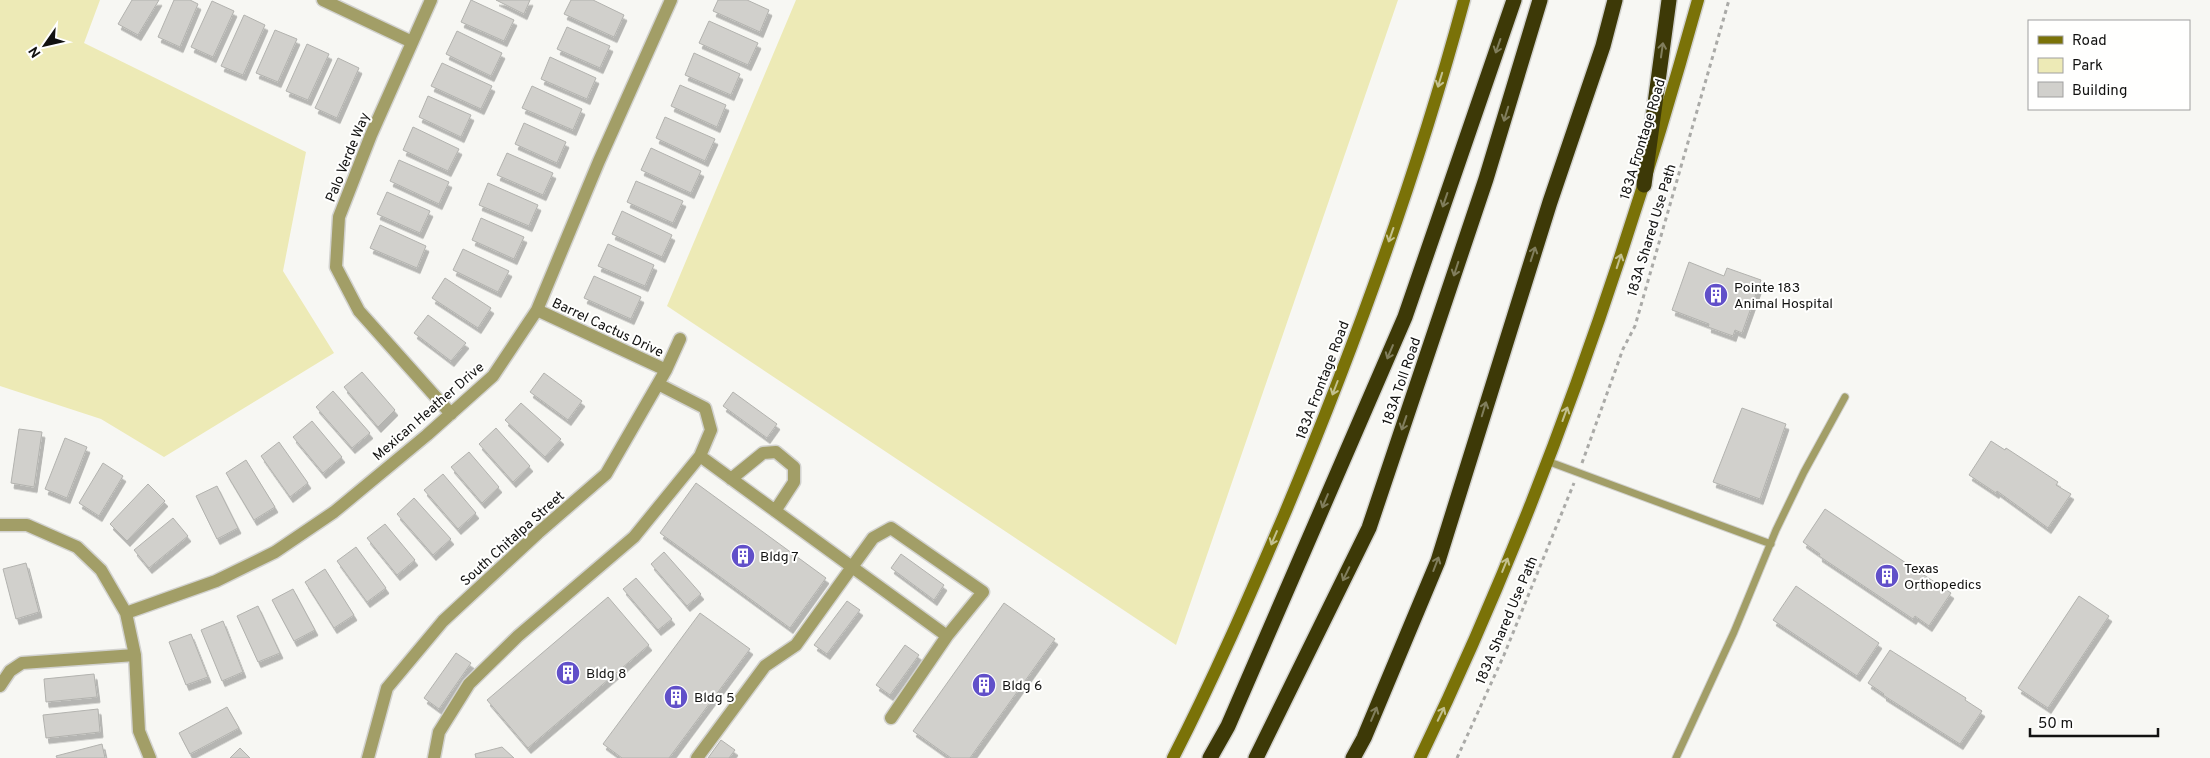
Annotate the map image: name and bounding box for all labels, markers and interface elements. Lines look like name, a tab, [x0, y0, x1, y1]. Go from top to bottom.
north arrow	[20, 20, 70, 70]
legend	[2028, 20, 2190, 110]
text: Road	[2072, 32, 2107, 51]
one-way arrow	[1493, 38, 1503, 54]
one-way arrow	[1657, 42, 1667, 58]
text: N	[26, 43, 45, 60]
text: Park	[2072, 57, 2103, 76]
one-way arrow	[1435, 72, 1445, 88]
street label: 183A Frontage Road	[1617, 77, 1670, 202]
text: Building	[2072, 82, 2127, 101]
one-way arrow	[1501, 106, 1511, 122]
street label: Palo Verde Way	[323, 110, 374, 205]
street label: 183A Shared Use Path	[1624, 162, 1681, 299]
one-way arrow	[1440, 191, 1450, 207]
one-way arrow	[1386, 227, 1395, 242]
one-way arrow	[1529, 246, 1538, 262]
one-way arrow	[1615, 253, 1624, 269]
one-way arrow	[1451, 260, 1460, 276]
place label: Pointe 183 Animal Hospital	[1734, 280, 1833, 313]
building icon: Pointe 183 Animal Hospital	[1703, 282, 1729, 308]
street label: Barrel Cactus Drive	[549, 295, 666, 362]
street label: 183A Frontage Road	[1293, 319, 1354, 442]
street label: 183A Toll Road	[1379, 335, 1425, 428]
one-way arrow	[1384, 344, 1394, 359]
street label: Mexican Heather Drive	[370, 359, 488, 465]
one-way arrow	[1330, 380, 1339, 395]
one-way arrow	[1480, 401, 1490, 417]
one-way arrow	[1561, 407, 1570, 422]
one-way arrow	[1399, 414, 1409, 430]
street label: South Chitalpa Street	[458, 488, 568, 590]
one-way arrow	[1320, 493, 1330, 508]
one-way arrow	[1269, 530, 1278, 545]
building icon: Bldg 7	[730, 543, 756, 569]
place label: Bldg 7	[760, 549, 799, 566]
street label: 183A Shared Use Path	[1473, 554, 1542, 687]
one-way arrow	[1432, 557, 1441, 572]
one-way arrow	[1501, 558, 1511, 573]
place label: Texas Orthopedics	[1904, 561, 1982, 594]
building icon: Texas Orthopedics	[1874, 563, 1900, 589]
one-way arrow	[1341, 566, 1350, 581]
building icon: Bldg 8	[555, 660, 581, 686]
place label: Bldg 8	[586, 666, 626, 683]
building icon: Bldg 6	[971, 672, 997, 698]
place label: Bldg 6	[1002, 678, 1042, 695]
building icon: Bldg 5	[663, 684, 689, 710]
place label: Bldg 5	[694, 690, 735, 707]
scale bar	[2030, 706, 2158, 738]
one-way arrow	[1369, 707, 1379, 722]
one-way arrow	[1437, 707, 1446, 722]
text: 50 m	[2038, 715, 2073, 734]

